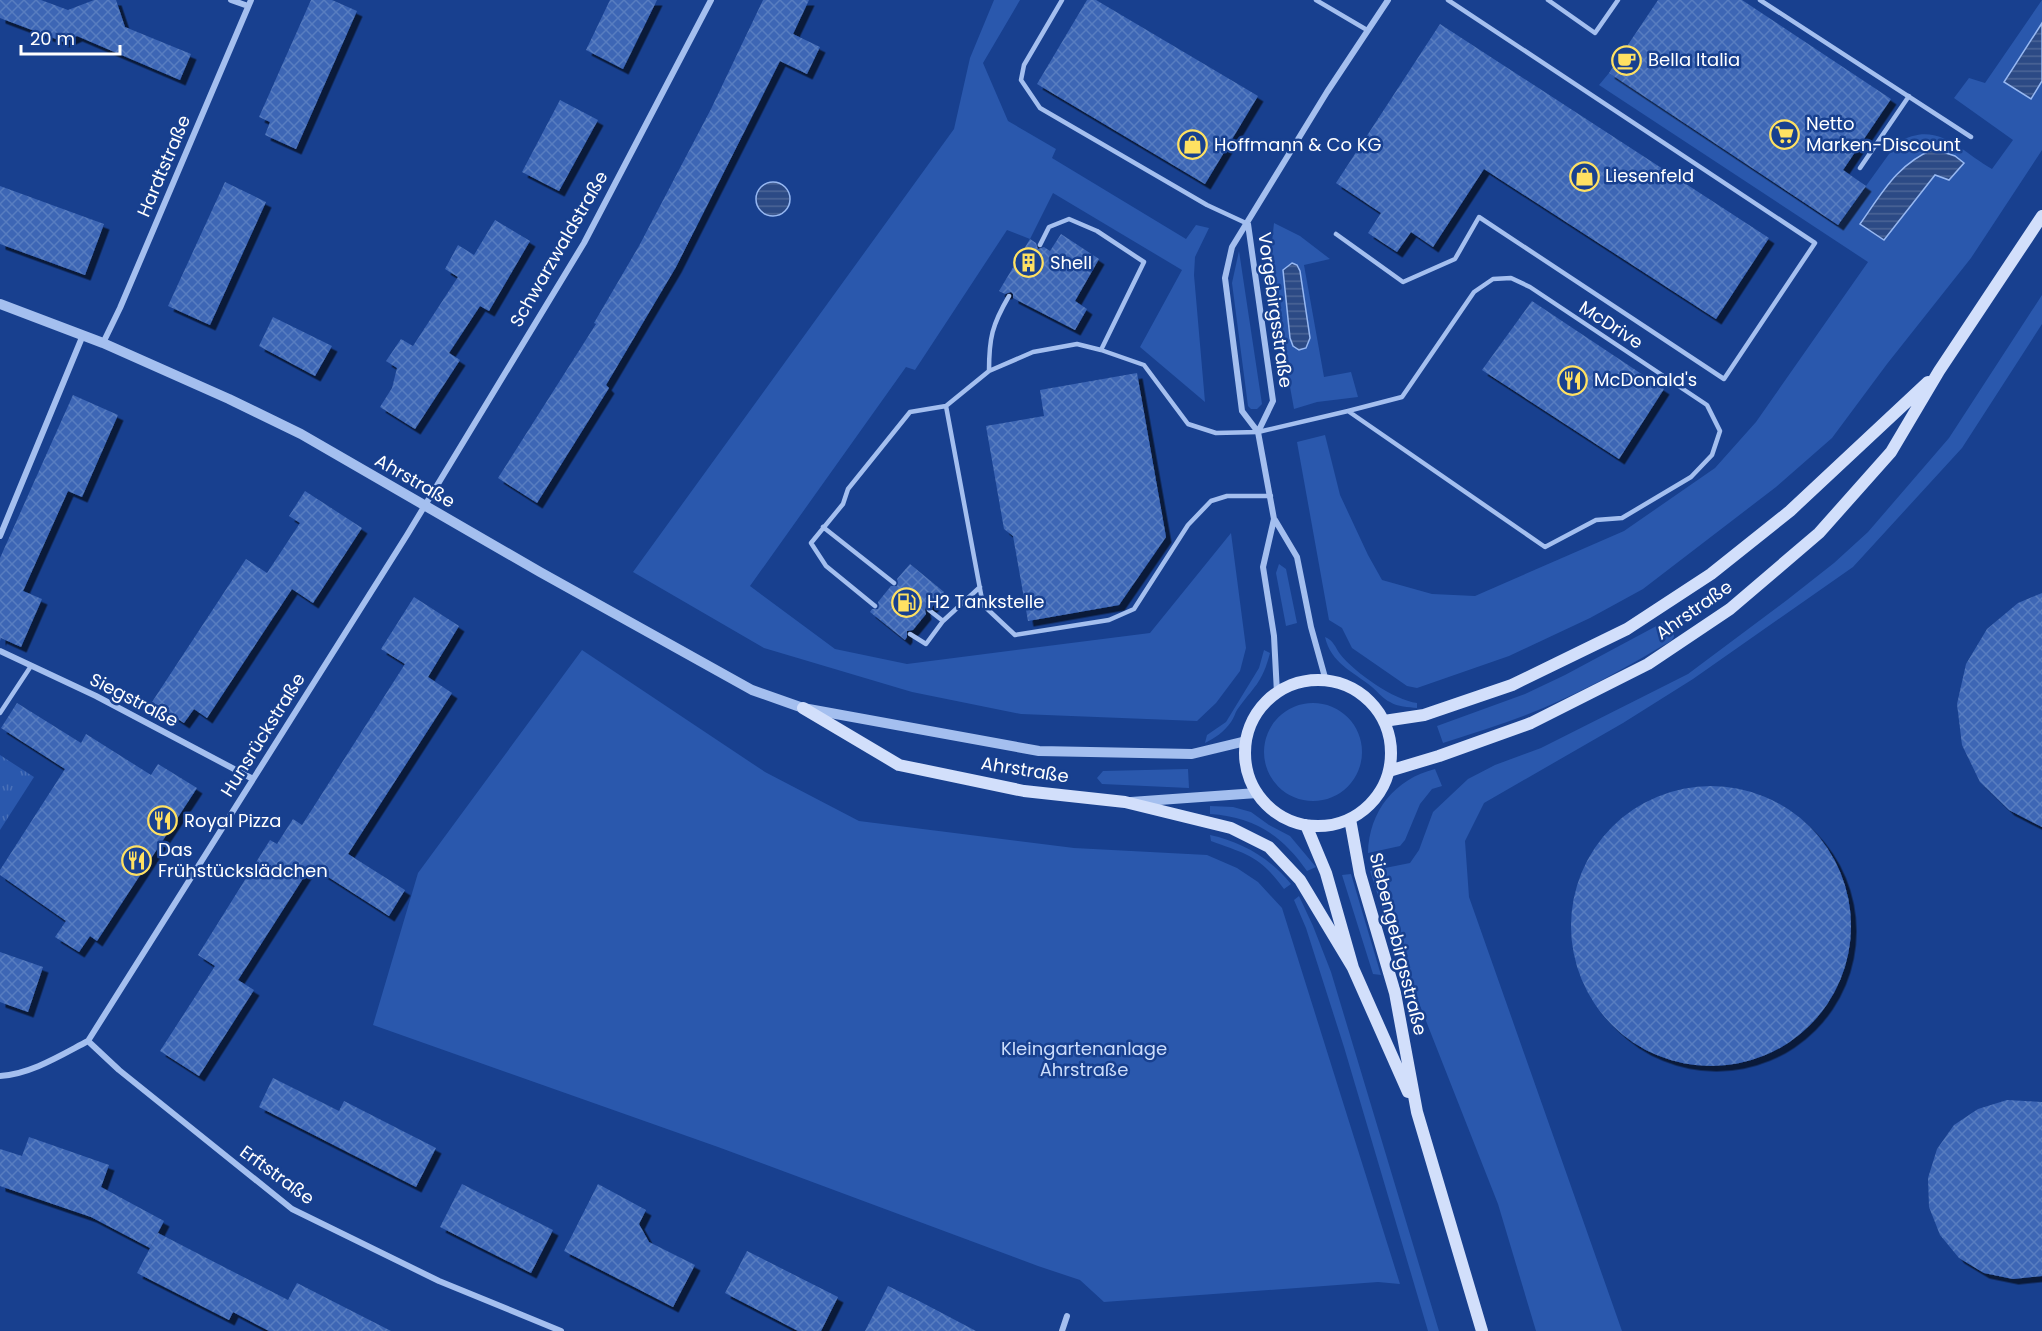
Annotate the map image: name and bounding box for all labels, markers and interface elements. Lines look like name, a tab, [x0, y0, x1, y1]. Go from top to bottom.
scale bar	[21, 18, 120, 56]
text: 20 m	[30, 26, 75, 51]
cafe icon: Bella Italia	[1611, 44, 1643, 76]
place label: Bella Italia	[1648, 47, 1740, 72]
street label: Hardtstraße	[131, 111, 196, 221]
place label: Netto Marken-Discount	[1806, 111, 1961, 157]
supermarket icon: Netto Marken-Discount	[1769, 118, 1801, 150]
shop icon: Hoffmann & Co KG	[1177, 129, 1209, 161]
place label: Hoffmann & Co KG	[1214, 132, 1382, 157]
shop icon: Liesenfeld	[1568, 160, 1600, 192]
place label: Liesenfeld	[1605, 163, 1694, 188]
street label: Schwarzwaldstraße	[504, 166, 614, 331]
street label: Vorgebirgsstraße	[1252, 231, 1299, 389]
building icon: Shell	[1013, 247, 1045, 279]
place label: Shell	[1050, 250, 1092, 275]
street label: McDrive	[1574, 295, 1648, 355]
restaurant icon: McDonald's	[1557, 364, 1589, 396]
place label: McDonald's	[1594, 367, 1697, 392]
street label: Ahrstraße	[371, 448, 460, 514]
street label: Ahrstraße	[1650, 574, 1737, 645]
fuel station icon: H2 Tankstelle	[890, 586, 922, 618]
place label: H2 Tankstelle	[927, 589, 1044, 614]
street label: Siegstraße	[86, 666, 183, 733]
street label: Hunsrückstraße	[214, 668, 311, 801]
street label: Ahrstraße	[979, 750, 1071, 789]
restaurant icon: Royal Pizza	[147, 805, 179, 837]
place label: Royal Pizza	[184, 808, 281, 833]
place label: Das Frühstückslädchen	[158, 837, 328, 883]
restaurant icon: Das Frühstückslädchen	[121, 844, 153, 876]
street label: Siebengebirgsstraße	[1364, 850, 1433, 1038]
park label: Kleingartenanlage Ahrstraße	[1001, 1036, 1167, 1082]
street label: Erftstraße	[235, 1139, 320, 1210]

